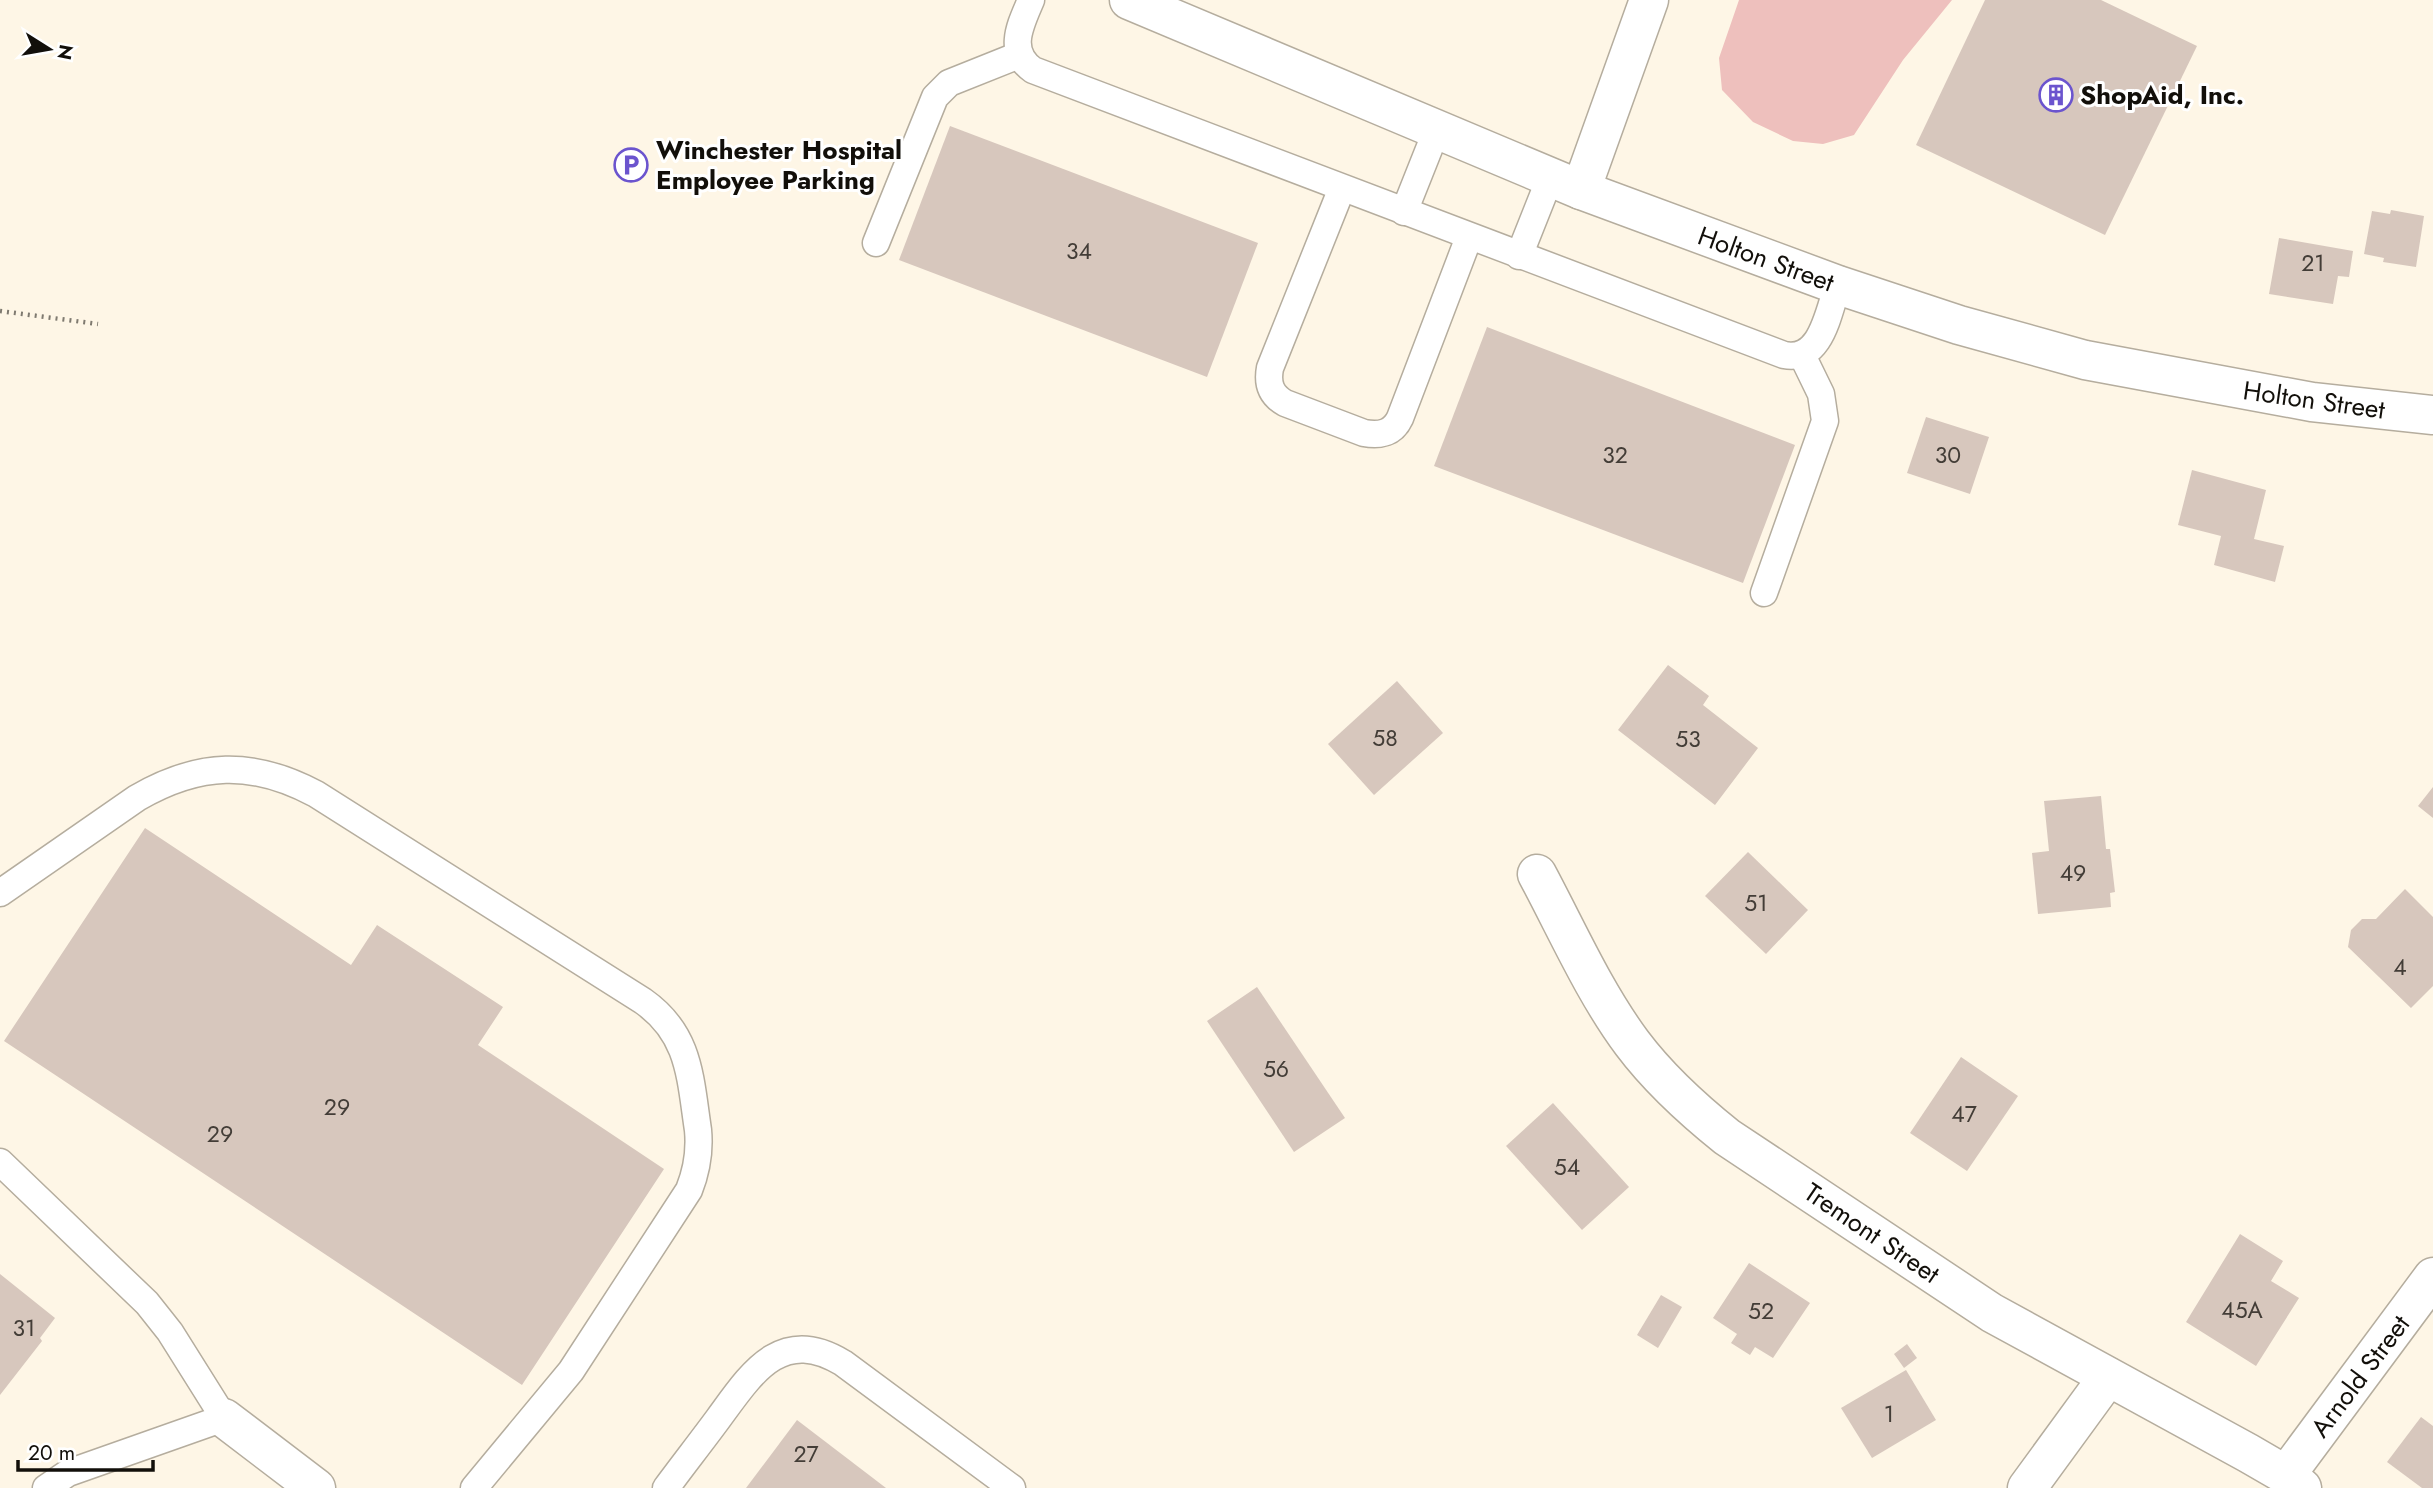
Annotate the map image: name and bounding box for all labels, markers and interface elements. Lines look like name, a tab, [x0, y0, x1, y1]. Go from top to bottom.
north arrow	[14, 14, 84, 84]
text: N	[51, 42, 80, 62]
building icon: ShopAid, Inc.	[2037, 76, 2075, 114]
place label: ShopAid, Inc.	[2080, 76, 2244, 114]
place label: Winchester Hospital Employee Parking	[656, 131, 902, 199]
parking icon: Winchester Hospital Employee Parking	[612, 146, 650, 184]
street label: Holton Street	[1692, 217, 1840, 302]
house number: 34	[1066, 234, 1092, 268]
house number: 21	[2301, 246, 2325, 280]
street label: Holton Street	[2241, 371, 2388, 429]
house number: 32	[1602, 438, 1628, 472]
house number: 30	[1935, 438, 1961, 472]
house number: 58	[1372, 721, 1398, 755]
house number: 53	[1675, 722, 1701, 756]
house number: 49	[2060, 856, 2086, 890]
house number: 51	[1744, 886, 1768, 920]
house number: 4	[2393, 950, 2407, 984]
house number: 56	[1263, 1052, 1289, 1086]
house number: 29	[324, 1090, 350, 1124]
house number: 47	[1951, 1097, 1977, 1131]
house number: 29	[207, 1117, 233, 1151]
house number: 54	[1554, 1150, 1580, 1184]
street label: Tremont Street	[1797, 1174, 1948, 1293]
house number: 45A	[2221, 1293, 2264, 1327]
house number: 52	[1748, 1294, 1774, 1328]
street label: Arnold Street	[2301, 1306, 2419, 1445]
house number: 31	[13, 1311, 35, 1345]
house number: 1	[1884, 1397, 1894, 1431]
scale bar	[18, 1428, 152, 1472]
house number: 27	[793, 1437, 819, 1471]
text: 20 m	[28, 1438, 75, 1468]

